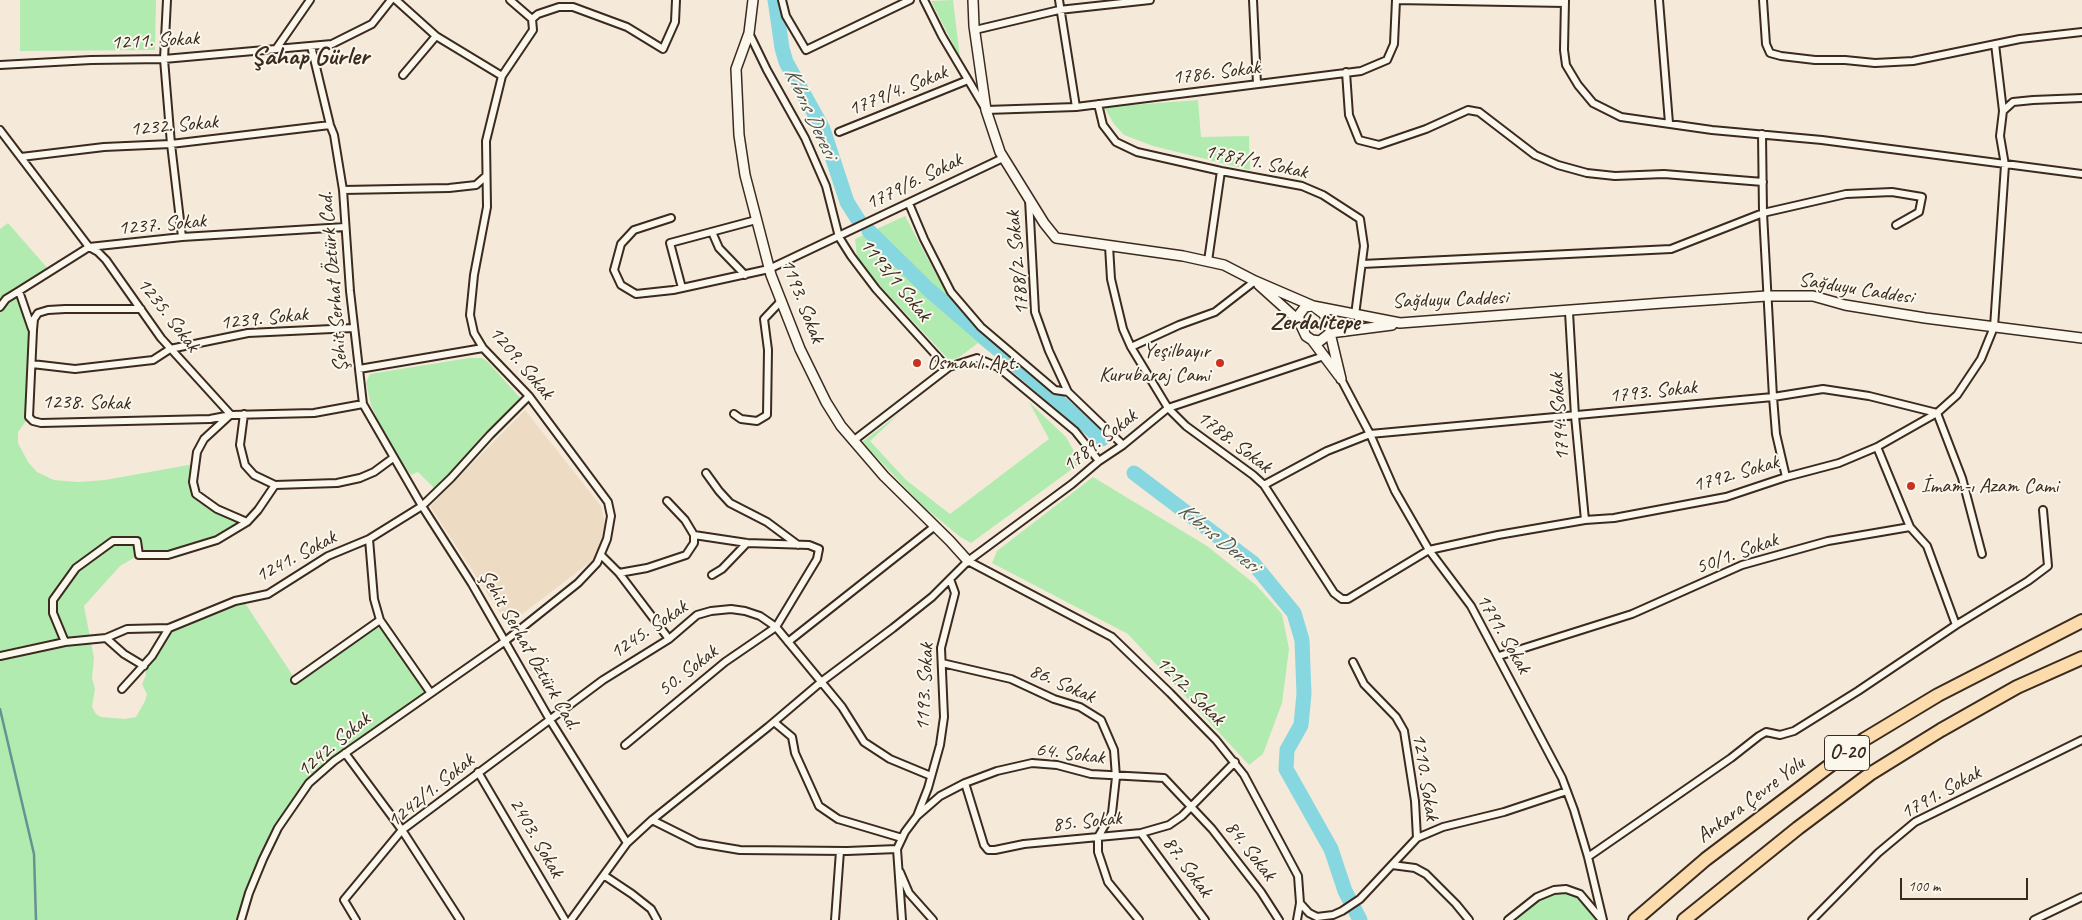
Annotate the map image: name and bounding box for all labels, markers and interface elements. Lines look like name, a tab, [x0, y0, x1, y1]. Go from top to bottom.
street label: 1211. Sokak	[110, 26, 200, 56]
district label: Şahap Gürler	[251, 41, 369, 73]
street label: 1786. Sokak	[1171, 55, 1261, 91]
street label: 1779/4. Sokak	[845, 60, 951, 122]
water label: Kıbrıs Deresi	[778, 64, 842, 162]
street label: 1232. Sokak	[129, 110, 219, 142]
street label: 1787/1. Sokak	[1202, 139, 1310, 185]
street label: 1779/6. Sokak	[861, 148, 967, 216]
street label: Şehit Serhat Öztürk Cad.	[314, 191, 354, 373]
street label: 1237. Sokak	[117, 209, 207, 241]
street label: 1788/2. Sokak	[1001, 210, 1035, 316]
street label: 1193/1 Sokak	[854, 233, 936, 327]
street label: 1193. Sokak	[774, 255, 830, 347]
street label: Sağduyu Caddesi	[1797, 267, 1915, 311]
street label: 1235. Sokak	[131, 272, 205, 358]
street label: Sağduyu Caddesi	[1392, 285, 1508, 315]
street label: 1239. Sokak	[219, 302, 309, 336]
district label: Zerdalitepe	[1270, 309, 1360, 337]
street label: 1209. Sokak	[483, 321, 559, 405]
place label: Yeşilbayır Kurubaraj Cami	[1099, 338, 1210, 388]
place label: Osmanlı Apt.	[927, 350, 1018, 376]
marker: Osmanlı Apt.	[911, 357, 923, 369]
marker: Yeşilbayır Kurubaraj Cami	[1214, 357, 1226, 369]
street label: 1794. Sokak	[1544, 372, 1576, 462]
street label: 1793. Sokak	[1608, 375, 1698, 409]
street label: 1238. Sokak	[42, 390, 130, 416]
street label: 1789. Sokak	[1057, 404, 1143, 478]
street label: 1788. Sokak	[1191, 405, 1277, 479]
street label: 1792. Sokak	[1690, 450, 1782, 498]
place label: İmam-ı Azam Cami	[1921, 473, 2059, 499]
marker: İmam-ı Azam Cami	[1905, 480, 1917, 492]
water label: Kıbrıs Deresi	[1172, 497, 1264, 579]
street label: 1241. Sokak	[251, 525, 341, 589]
street label: 50/1. Sokak	[1692, 528, 1782, 580]
street label: Şehit Serhat Öztürk Cad.	[473, 566, 585, 734]
street label: 1791. Sokak	[1470, 590, 1536, 678]
street label: 1245. Sokak	[605, 595, 693, 665]
street label: 50. Sokak	[653, 640, 723, 702]
street label: 1193. Sokak	[910, 642, 940, 732]
street label: 1212. Sokak	[1150, 651, 1230, 731]
street label: 86. Sokak	[1025, 658, 1099, 710]
street label: 1242. Sokak	[292, 707, 376, 783]
street label: 1210. Sokak	[1406, 731, 1444, 823]
road number: O-20	[1824, 736, 1870, 770]
street label: 64. Sokak	[1034, 737, 1106, 771]
street label: 1242/1. Sokak	[382, 748, 480, 834]
street label: Ankara Çevre Yolu	[1692, 751, 1810, 849]
street label: 1791. Sokak	[1896, 761, 1986, 825]
street label: 2403. Sokak	[503, 794, 569, 882]
street label: 85. Sokak	[1051, 806, 1123, 838]
street label: 84. Sokak	[1219, 816, 1281, 886]
street label: 87. Sokak	[1156, 832, 1218, 902]
scale bar	[1902, 868, 2030, 900]
text: 100 m	[1908, 877, 1940, 896]

